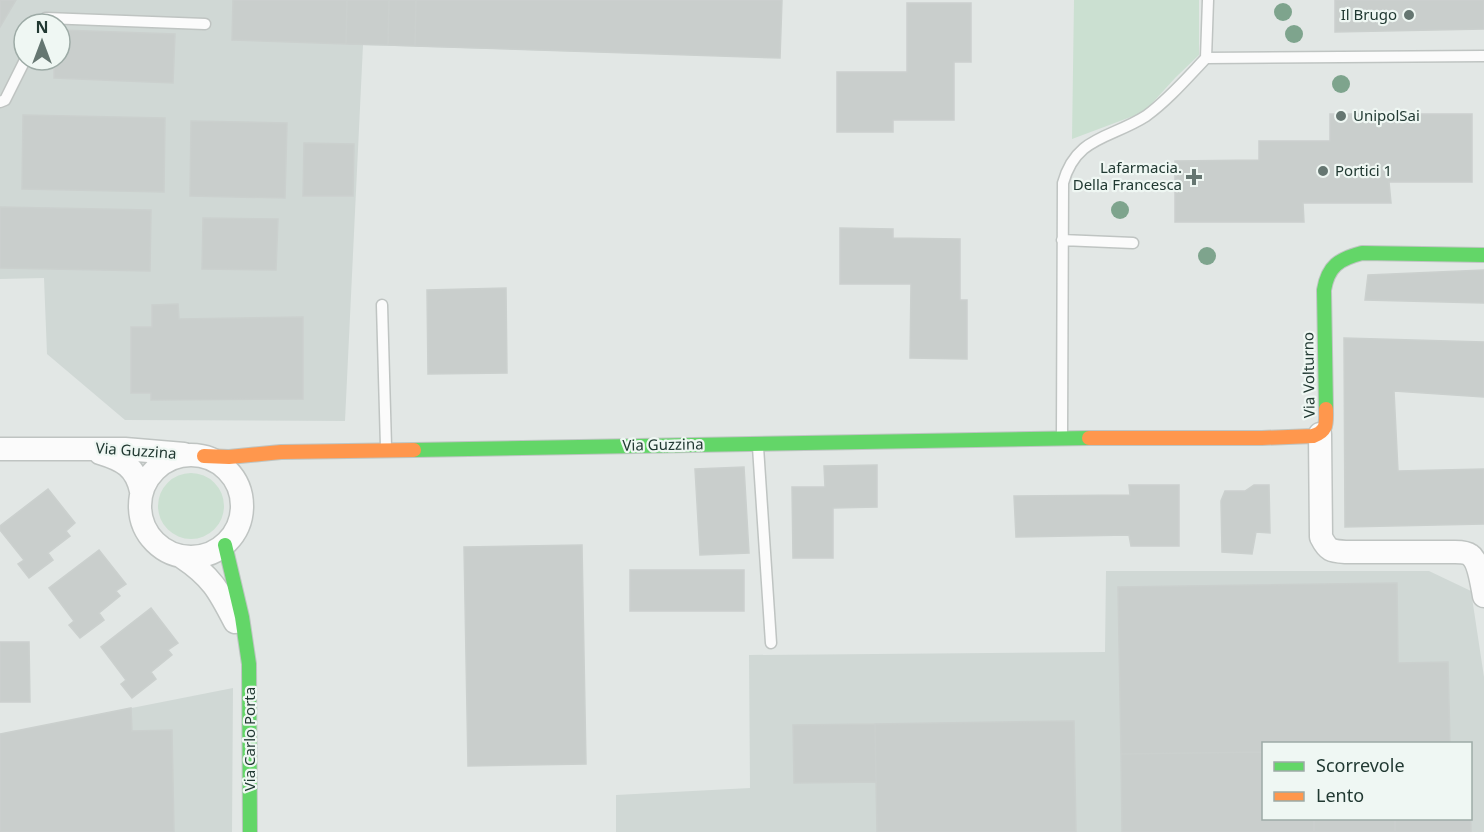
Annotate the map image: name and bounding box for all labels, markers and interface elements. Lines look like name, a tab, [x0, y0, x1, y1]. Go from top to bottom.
place label: Il Brugo	[1341, 4, 1397, 24]
marker: Il Brugo	[1402, 8, 1416, 22]
north arrow	[12, 12, 72, 72]
text: N	[35, 16, 49, 38]
place label: UnipolSai	[1353, 105, 1420, 125]
marker: UnipolSai	[1334, 109, 1348, 123]
place label: Lafarmacia. Della Francesca	[1073, 157, 1182, 194]
place label: Portici 1	[1335, 160, 1392, 180]
marker: Portici 1	[1316, 164, 1330, 178]
marker: Lafarmacia. Della Francesca	[1187, 170, 1201, 184]
street label: Via Volturno	[1297, 332, 1319, 418]
street label: Via Guzzina	[622, 433, 704, 455]
street label: Via Guzzina	[95, 437, 177, 463]
street label: Via Carlo Porta	[239, 687, 259, 791]
legend	[1262, 742, 1472, 820]
text: Scorrevole	[1316, 753, 1405, 777]
text: Lento	[1316, 783, 1364, 807]

